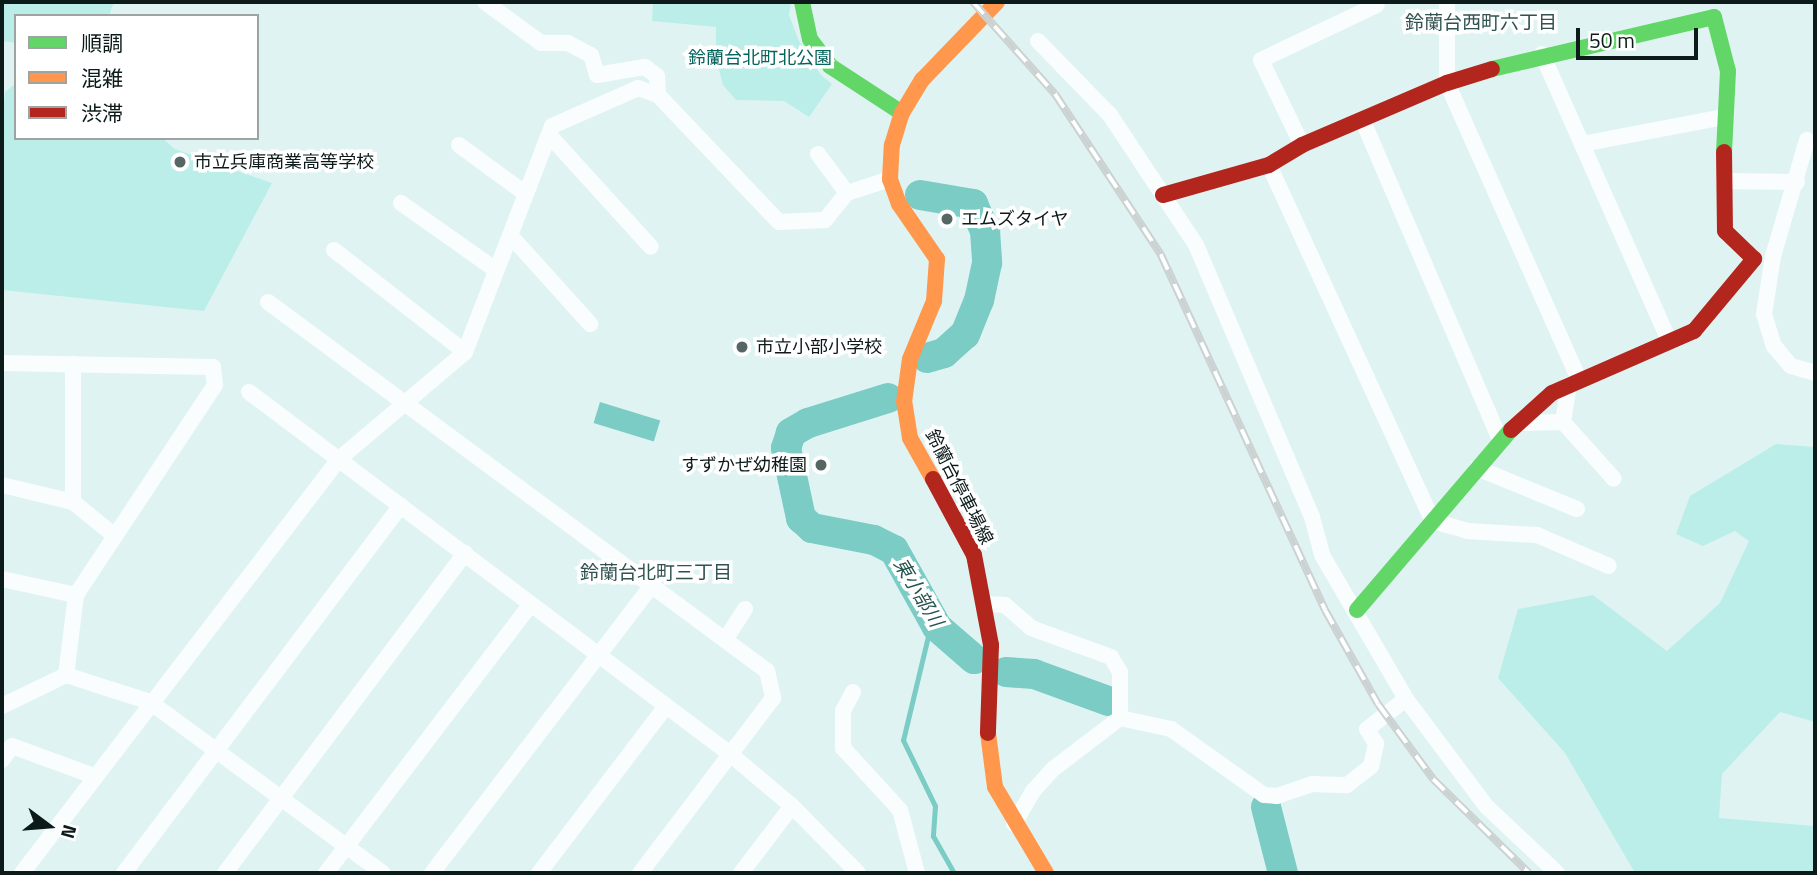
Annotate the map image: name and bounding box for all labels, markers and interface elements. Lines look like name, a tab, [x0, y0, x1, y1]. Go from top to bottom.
district label: 鈴蘭台西町六丁目	[1405, 11, 1557, 33]
legend	[14, 14, 259, 140]
scale bar	[1579, 14, 1702, 58]
text: 50 m	[1589, 24, 1635, 56]
text: 順調	[81, 27, 123, 59]
park label: 鈴蘭台北町北公園	[688, 47, 832, 69]
text: 混雑	[81, 62, 123, 94]
text: 渋滞	[81, 97, 123, 129]
place label: 市立兵庫商業高等学校	[194, 151, 374, 173]
marker: 市立兵庫商業高等学校	[172, 154, 188, 170]
place label: エムズタイヤ	[961, 208, 1069, 230]
marker: エムズタイヤ	[939, 211, 955, 227]
place label: 市立小部小学校	[756, 336, 882, 358]
marker: 市立小部小学校	[734, 339, 750, 355]
street label: 鈴蘭台停車場線	[921, 426, 997, 548]
place label: すずかぜ幼稚園	[681, 454, 807, 476]
marker: すずかぜ幼稚園	[813, 457, 829, 473]
water label: 東小部川	[890, 554, 948, 630]
district label: 鈴蘭台北町三丁目	[580, 561, 732, 583]
north arrow	[14, 791, 84, 861]
text: N	[54, 822, 85, 842]

